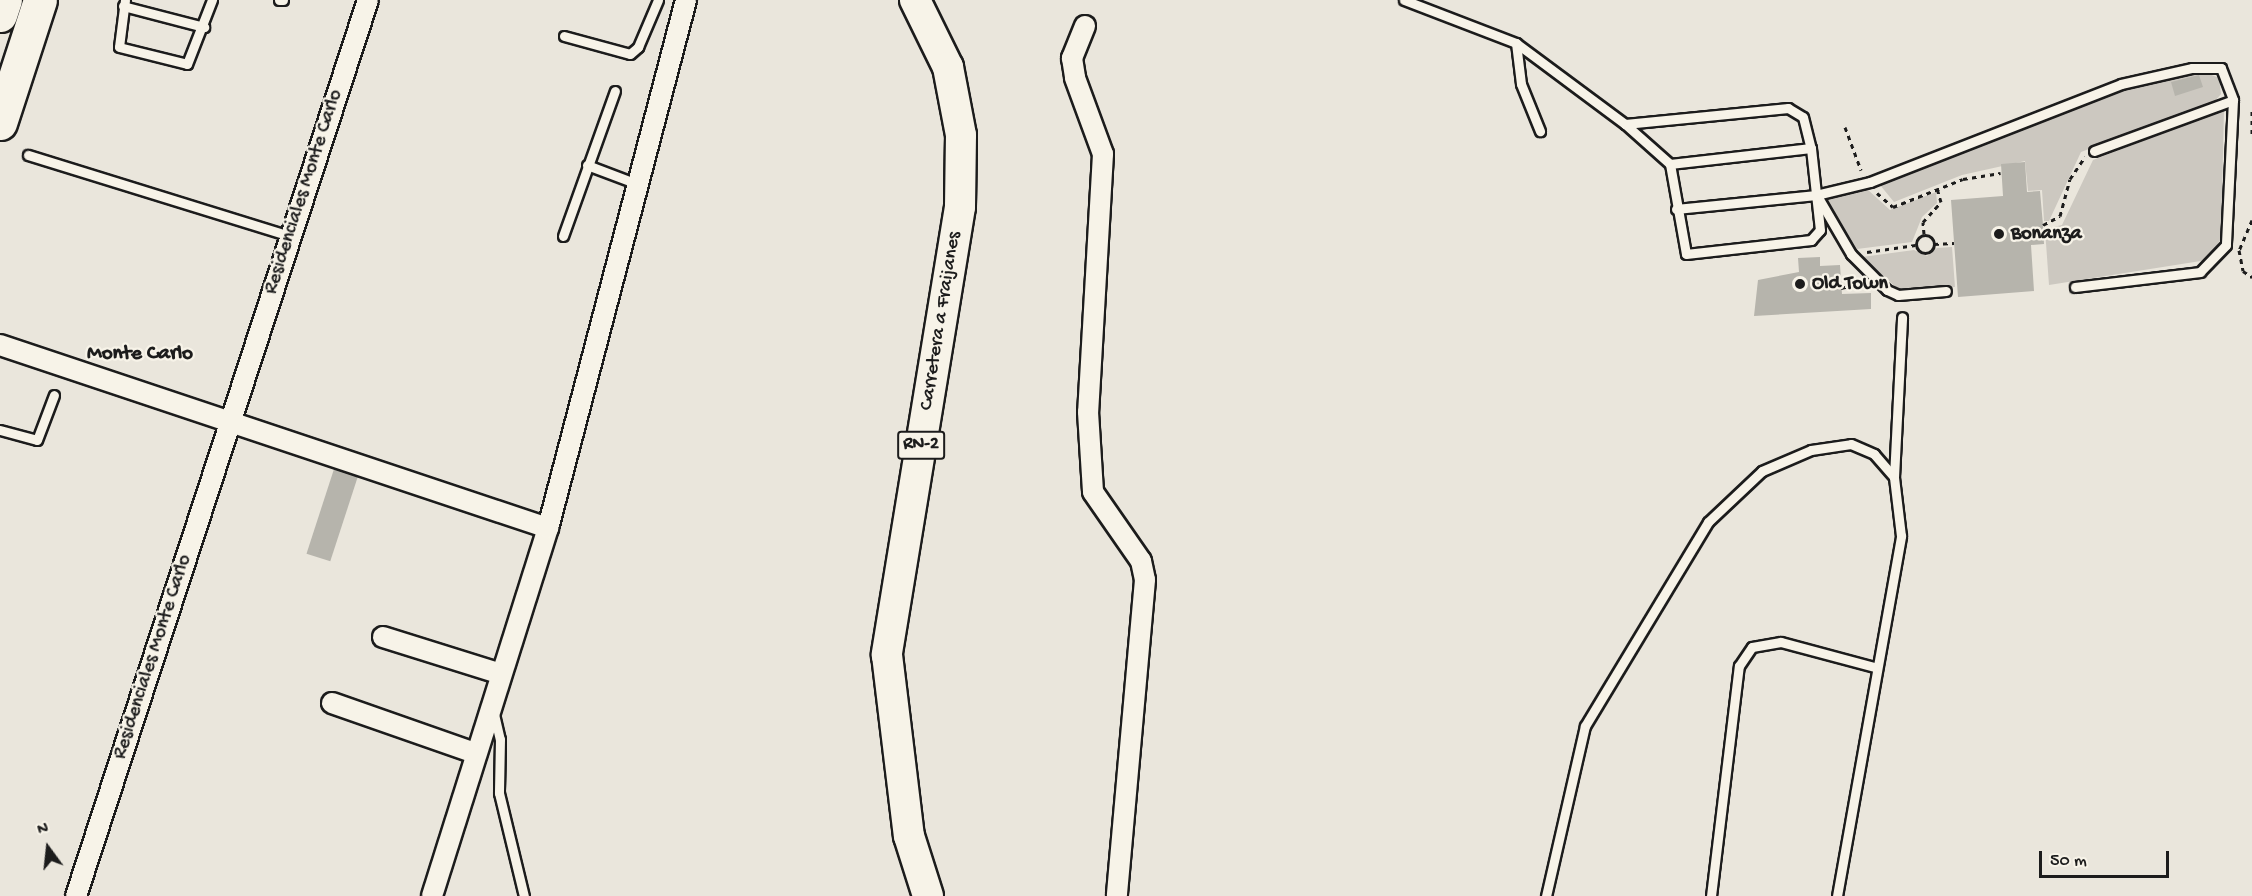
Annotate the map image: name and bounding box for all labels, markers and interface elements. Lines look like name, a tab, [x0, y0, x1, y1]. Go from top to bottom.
street label: Residenciales Monte Carlo	[260, 87, 348, 297]
place label: Bonanza	[2011, 222, 2082, 246]
marker: Bonanza	[1992, 227, 2006, 241]
street label: Carretera a Fraijanes	[915, 230, 967, 412]
place label: Old Town	[1812, 272, 1888, 296]
marker: Old Town	[1793, 277, 1807, 291]
district label: Monte Carlo	[87, 342, 193, 368]
road number: RN-2	[897, 430, 945, 460]
street label: Residenciales Monte Carlo	[109, 552, 197, 762]
north arrow	[18, 818, 78, 878]
text: N	[36, 820, 51, 841]
scale bar	[2042, 839, 2172, 877]
text: 50 m	[2050, 851, 2087, 872]

